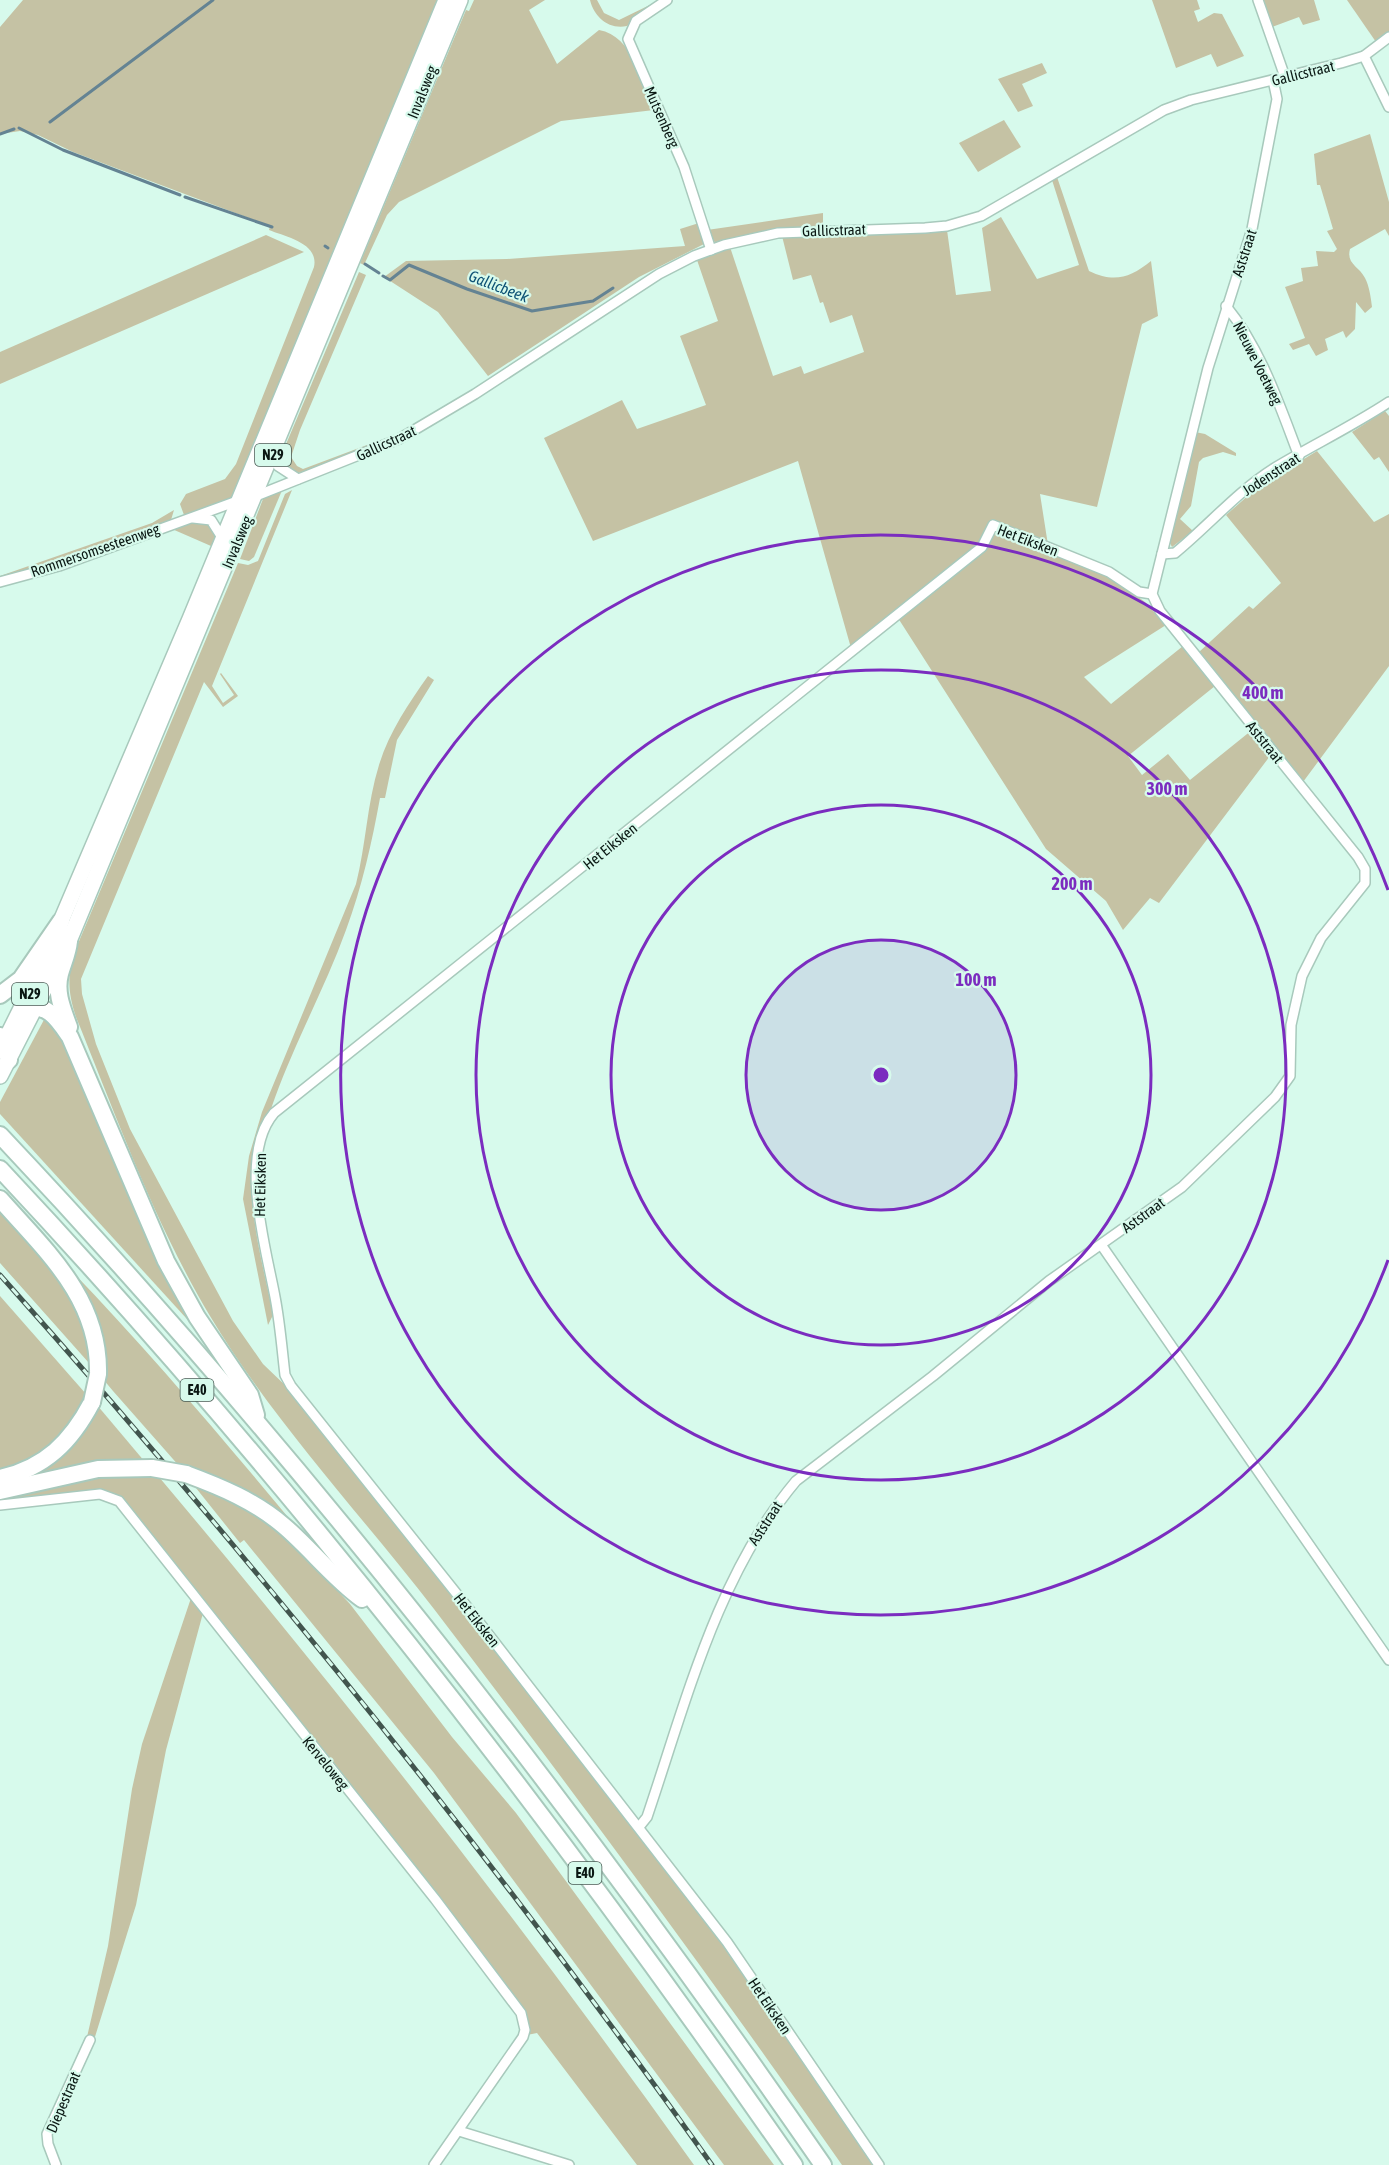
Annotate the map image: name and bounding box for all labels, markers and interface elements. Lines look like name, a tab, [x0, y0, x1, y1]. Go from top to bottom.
street label: Gallicstraat	[1270, 57, 1336, 89]
street label: Invalsweg	[404, 63, 440, 121]
street label: Mutsenberg	[641, 84, 683, 151]
street label: Gallicstraat	[802, 220, 866, 240]
street label: Aststraat	[1228, 227, 1260, 279]
water label: Gallicbeek	[466, 266, 532, 306]
street label: Nieuwe Voetweg	[1230, 319, 1287, 408]
street label: Gallicstraat	[353, 422, 419, 464]
road number: N29	[255, 444, 291, 466]
street label: Jodenstraat	[1239, 449, 1303, 499]
street label: Invalsweg	[218, 513, 256, 571]
street label: Rommersomsesteenweg	[28, 520, 162, 580]
street label: Het Eiksken	[995, 521, 1061, 559]
text: 400 m	[1242, 682, 1283, 703]
street label: Aststraat	[1243, 718, 1287, 766]
text: 300 m	[1147, 778, 1187, 799]
street label: Het Eiksken	[580, 819, 640, 873]
text: 200 m	[1052, 873, 1092, 894]
text: 100 m	[956, 969, 996, 990]
road number: N29	[12, 983, 48, 1005]
centre of rings	[871, 1065, 891, 1085]
street label: Het Eiksken	[251, 1153, 269, 1217]
street label: Aststraat	[1118, 1194, 1168, 1236]
road number: E40	[180, 1379, 214, 1401]
street label: Aststraat	[745, 1498, 785, 1548]
street label: Het Eiksken	[451, 1590, 503, 1650]
street label: Kerveloweg	[299, 1733, 353, 1794]
road number: E40	[568, 1862, 602, 1884]
street label: Het Eiksken	[745, 1975, 795, 2037]
street label: Diepestraat	[43, 2069, 83, 2135]

